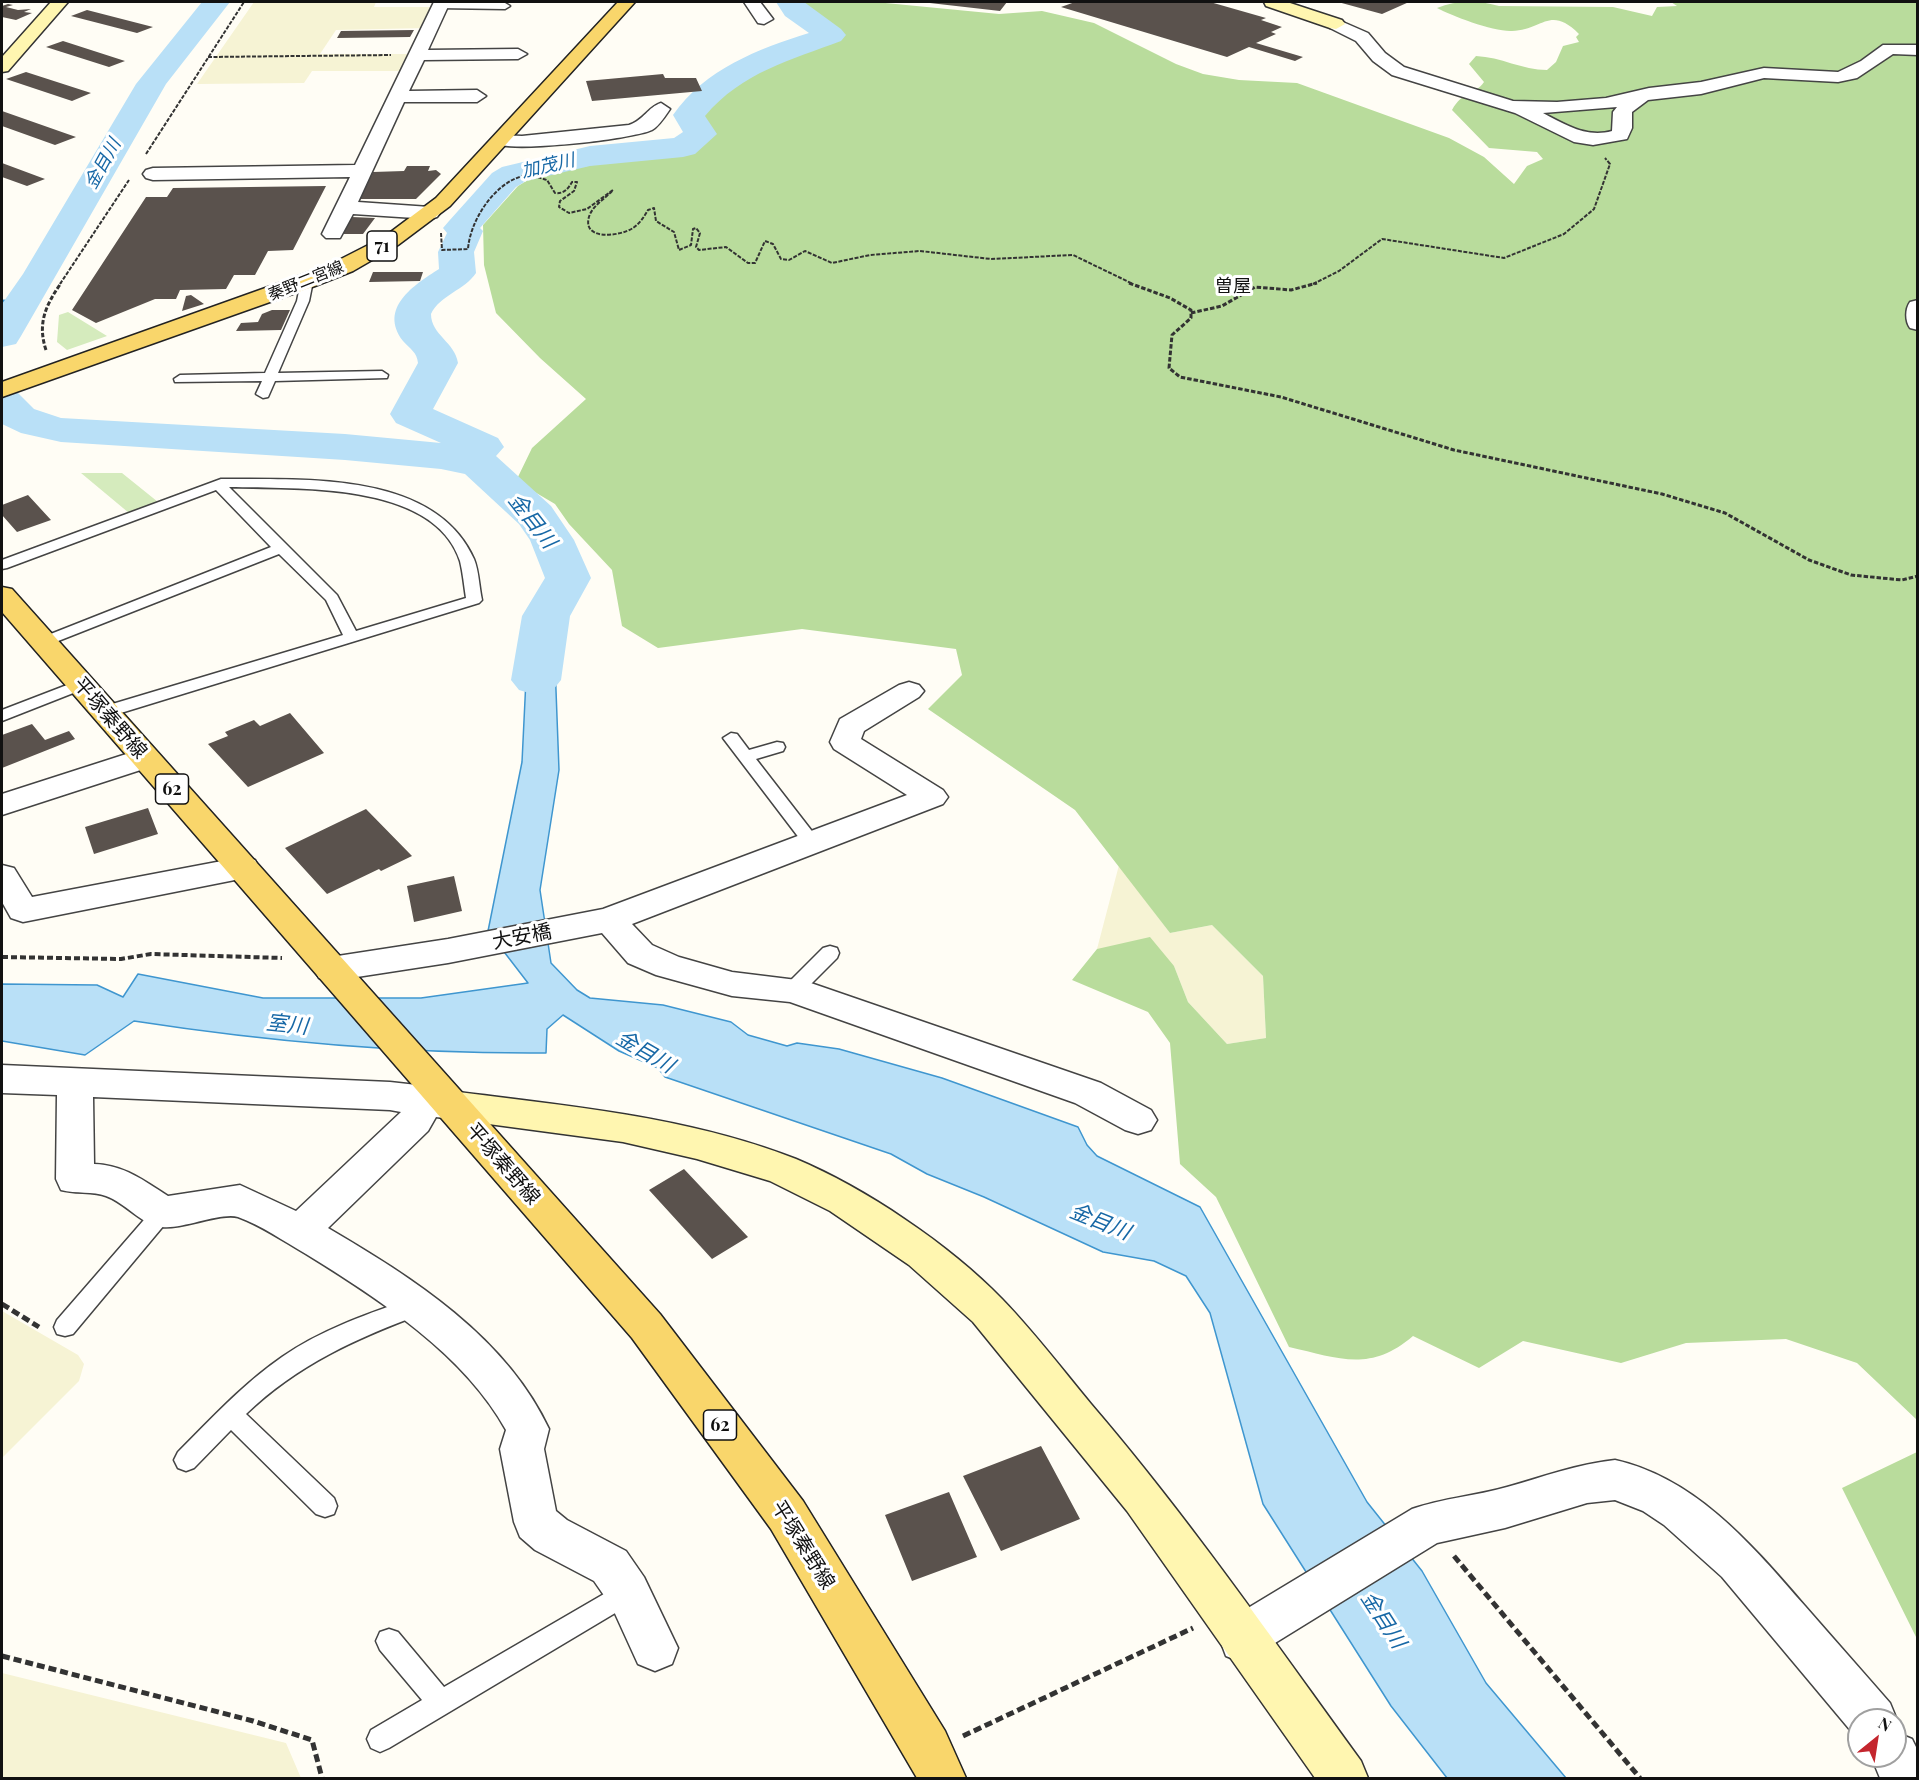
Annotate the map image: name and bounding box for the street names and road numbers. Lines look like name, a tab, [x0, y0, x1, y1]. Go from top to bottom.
road number: 71	[367, 231, 397, 261]
street label: 秦野二宮線	[265, 257, 347, 305]
street label: 平塚秦野線	[68, 672, 152, 764]
road number: 62	[156, 774, 188, 804]
street label: 大安橋	[490, 919, 554, 955]
street label: 平塚秦野線	[461, 1118, 545, 1210]
road number: 62	[704, 1410, 736, 1440]
street label: 平塚秦野線	[766, 1496, 840, 1594]

